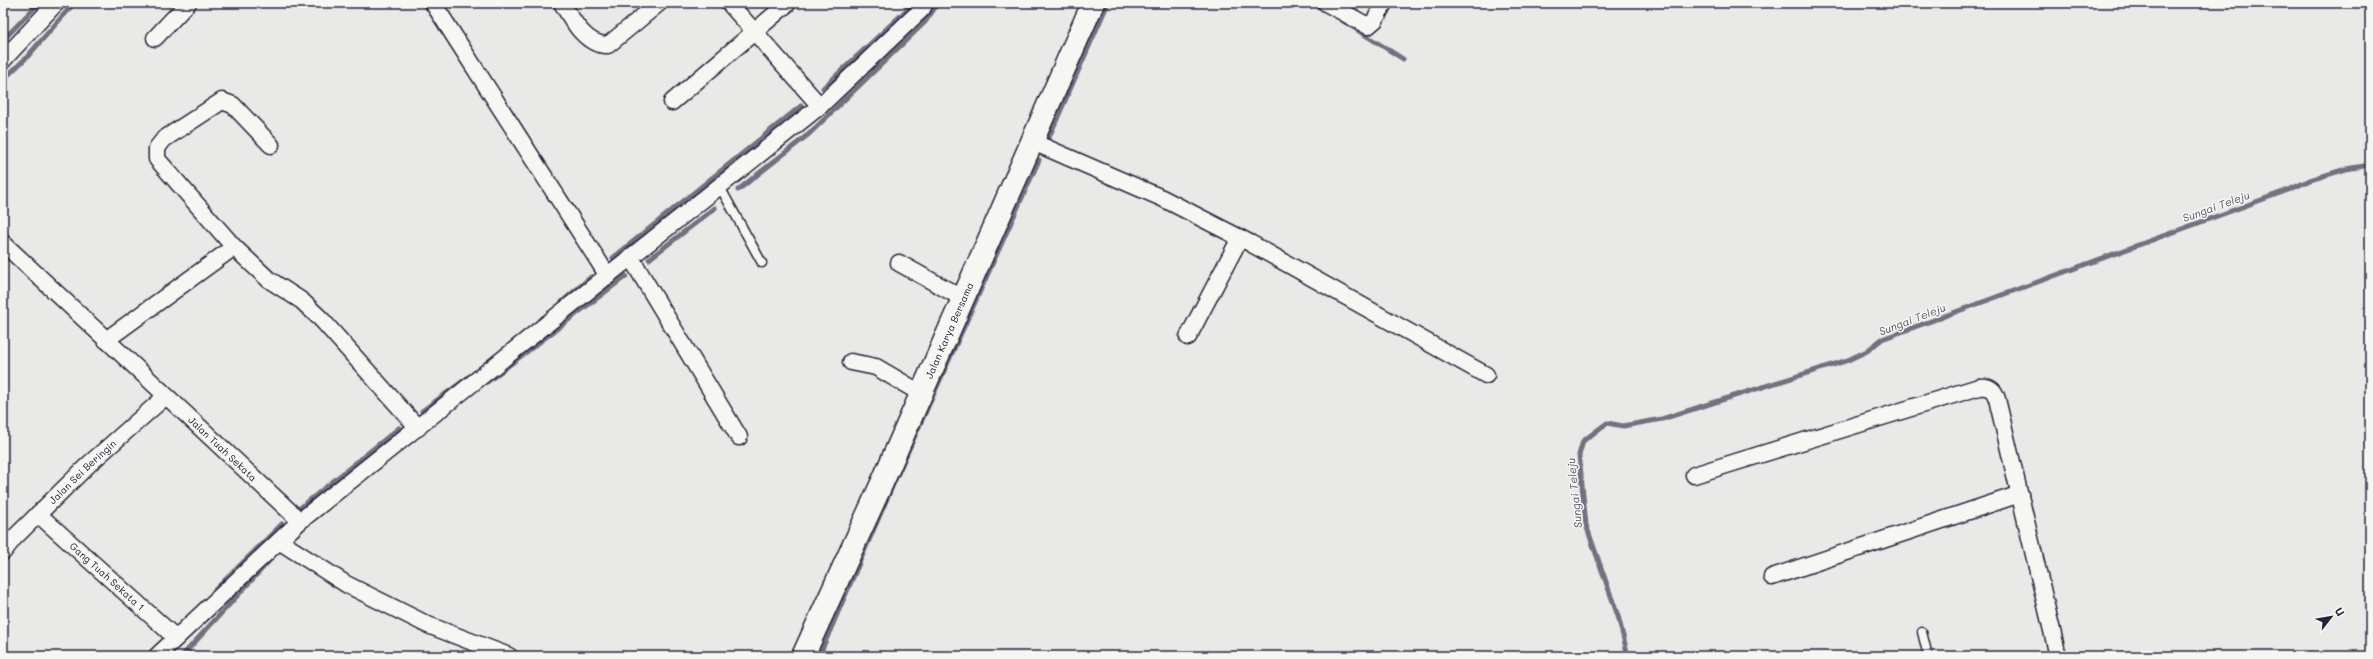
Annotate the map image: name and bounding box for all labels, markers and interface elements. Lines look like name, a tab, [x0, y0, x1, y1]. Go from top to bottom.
water label: Sungai Teleju	[2180, 187, 2252, 225]
street label: Jalan Karya Bersama	[922, 280, 976, 381]
water label: Sungai Teleju	[1876, 299, 1948, 339]
street label: Jalan Tuah Sekata	[185, 413, 260, 484]
street label: Jalan Sei Beringin	[46, 436, 119, 507]
water label: Sungai Teleju	[1563, 457, 1585, 529]
street label: Gang Tuah Sekata 1	[67, 539, 148, 613]
north arrow	[2311, 597, 2351, 637]
text: U	[2332, 604, 2348, 619]

